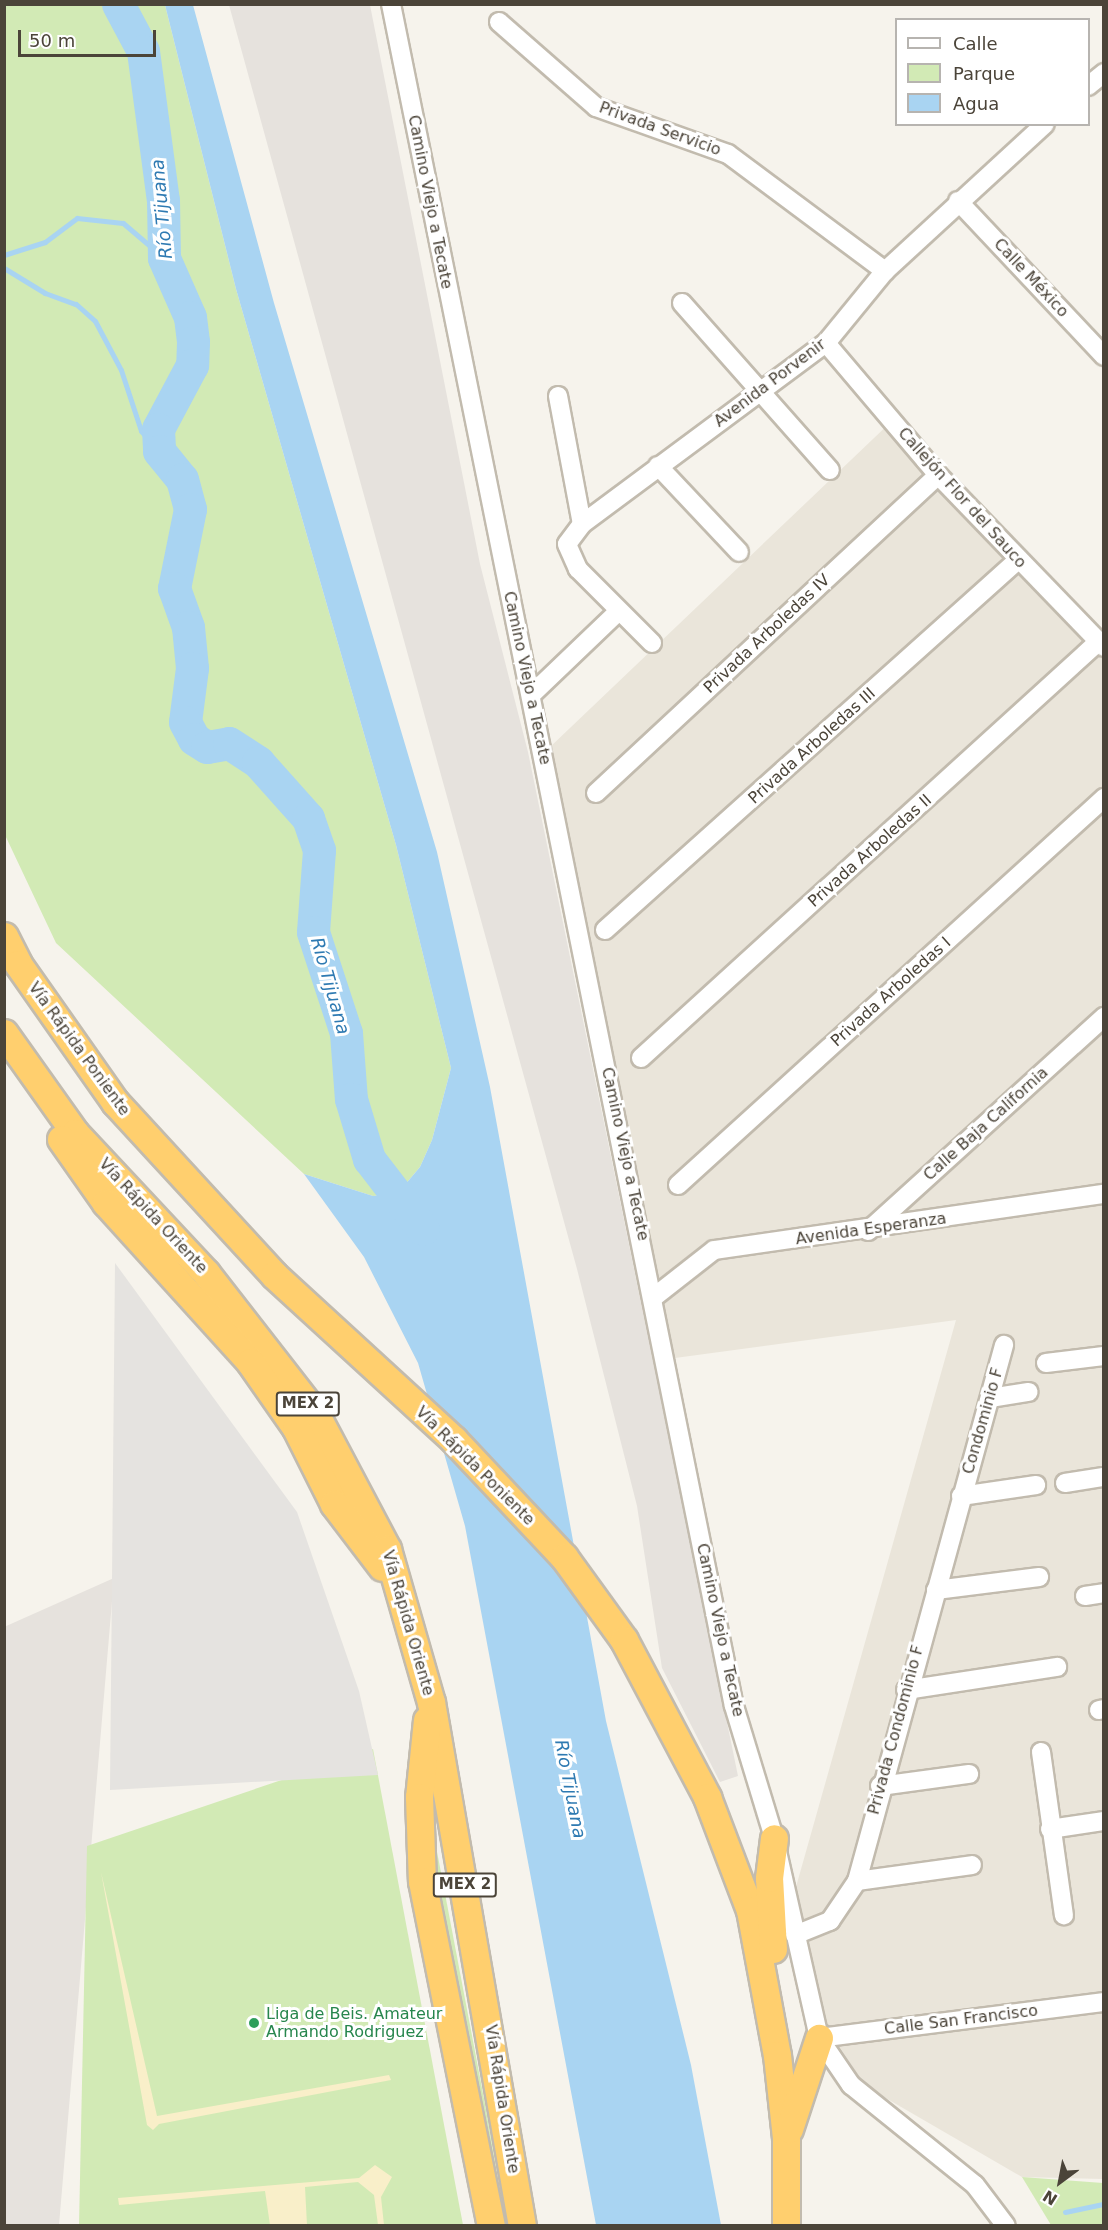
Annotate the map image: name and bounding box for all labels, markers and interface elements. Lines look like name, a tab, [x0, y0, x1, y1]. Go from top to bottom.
scale bar	[21, 18, 159, 56]
legend	[895, 18, 1090, 126]
text: 50 m	[29, 30, 75, 51]
text: Calle	[953, 33, 998, 54]
text: Parque	[953, 63, 1015, 84]
text: Agua	[953, 93, 999, 114]
street label: Privada Servicio	[596, 98, 724, 160]
street label: Camino Viejo a Tecate	[404, 113, 456, 291]
water label: Río Tijuana	[147, 158, 177, 260]
street label: Calle México	[990, 235, 1072, 321]
street label: Avenida Porvenir	[710, 335, 830, 431]
street label: Callejón Flor del Sauco	[894, 424, 1030, 572]
street label: Privada Arboledas IV	[700, 571, 834, 697]
street label: Camino Viejo a Tecate	[499, 590, 555, 766]
street label: Privada Arboledas III	[745, 684, 879, 808]
street label: Privada Arboledas II	[804, 791, 936, 911]
street label: Privada Arboledas I	[827, 933, 955, 1051]
water label: Río Tijuana	[306, 935, 354, 1037]
street label: Vía Rápida Poniente	[24, 979, 134, 1119]
street label: Calle Baja California	[920, 1063, 1052, 1185]
street label: Camino Viejo a Tecate	[597, 1066, 653, 1242]
street label: Vía Rápida Oriente	[95, 1155, 211, 1277]
street label: Avenida Esperanza	[794, 1209, 948, 1249]
street label: Condominio F	[959, 1366, 1007, 1476]
road number: MEX 2	[275, 1392, 341, 1416]
street label: Vía Rápida Poniente	[412, 1403, 538, 1529]
street label: Camino Viejo a Tecate	[692, 1542, 748, 1718]
street label: Vía Rápida Oriente	[378, 1548, 438, 1698]
street label: Privada Condominio F	[864, 1643, 928, 1817]
water label: Río Tijuana	[550, 1738, 590, 1840]
road number: MEX 2	[432, 1873, 498, 1897]
street label: Calle San Francisco	[883, 2001, 1039, 2039]
place label: Liga de Beis. Amateur Armando Rodriguez	[266, 2004, 442, 2042]
marker: Liga de Beis. Amateur Armando Rodriguez	[247, 2016, 261, 2030]
street label: Vía Rápida Oriente	[481, 2023, 523, 2175]
north arrow	[1030, 2152, 1090, 2212]
text: N	[1039, 2186, 1061, 2209]

